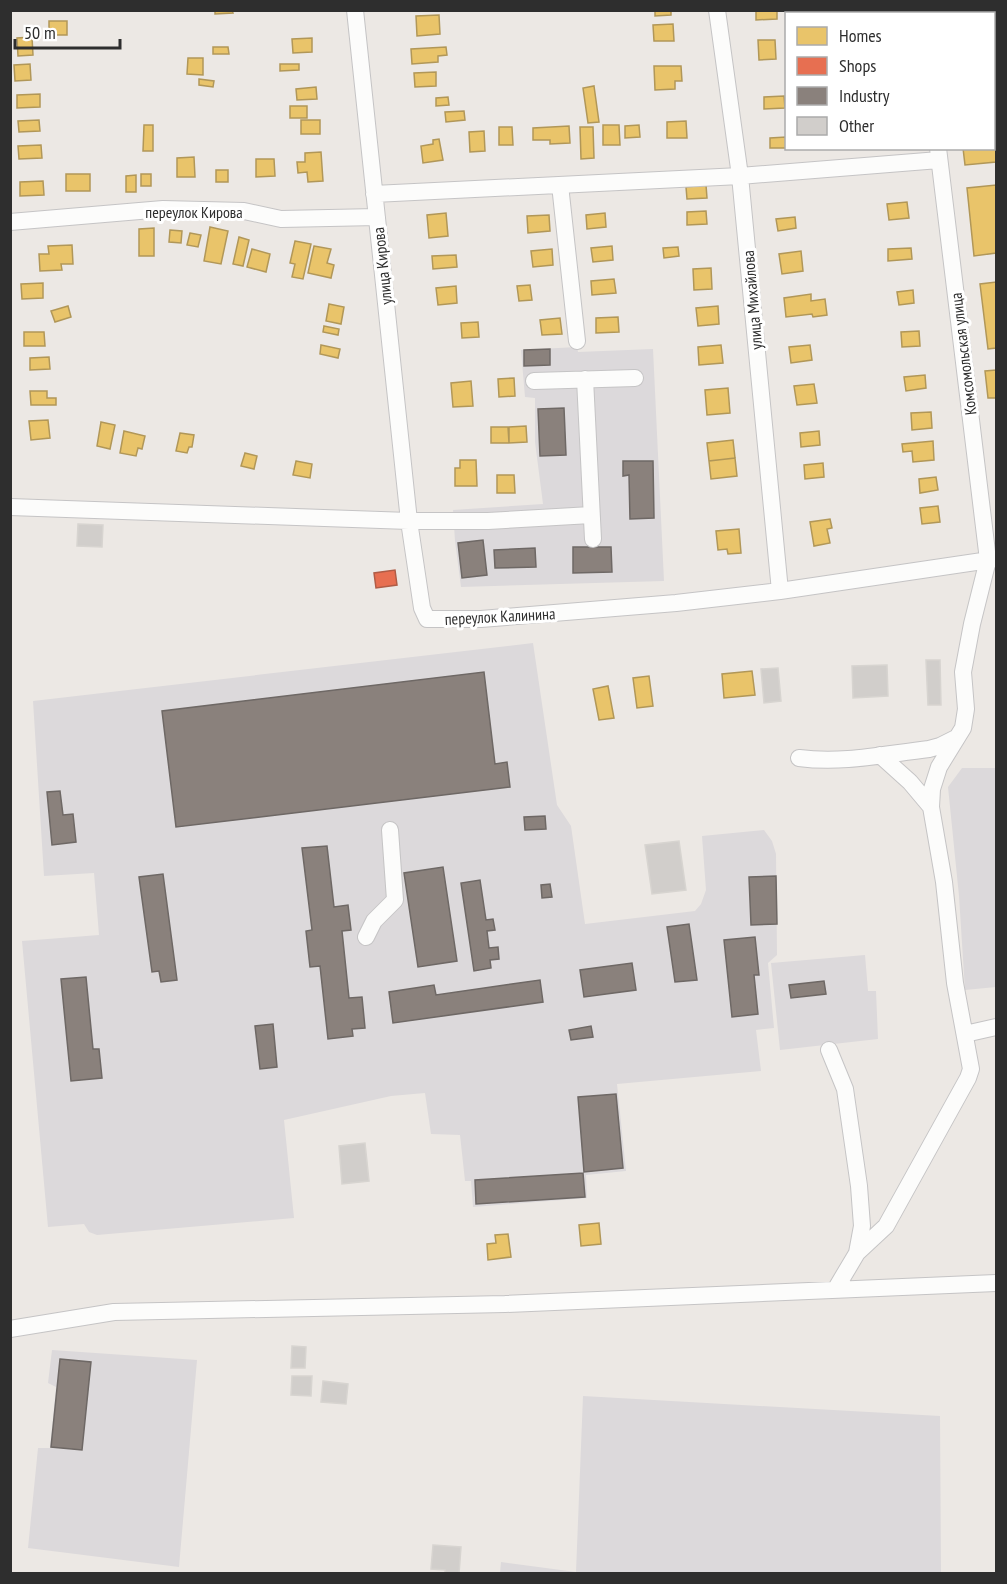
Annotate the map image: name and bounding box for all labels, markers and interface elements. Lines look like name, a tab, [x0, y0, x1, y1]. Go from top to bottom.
scale bar	[15, 12, 120, 50]
legend	[785, 12, 995, 150]
text: 50 m	[24, 21, 56, 44]
text: Homes	[839, 24, 882, 47]
text: Shops	[839, 54, 876, 77]
text: Industry	[839, 84, 890, 107]
text: Other	[839, 114, 874, 137]
street label: переулок Кирова	[145, 202, 243, 222]
street label: улица Кирова	[368, 226, 396, 306]
street label: улица Михайлова	[738, 249, 766, 351]
street label: Комсомольская улица	[946, 292, 980, 416]
street label: переулок Калинина	[444, 603, 556, 629]

